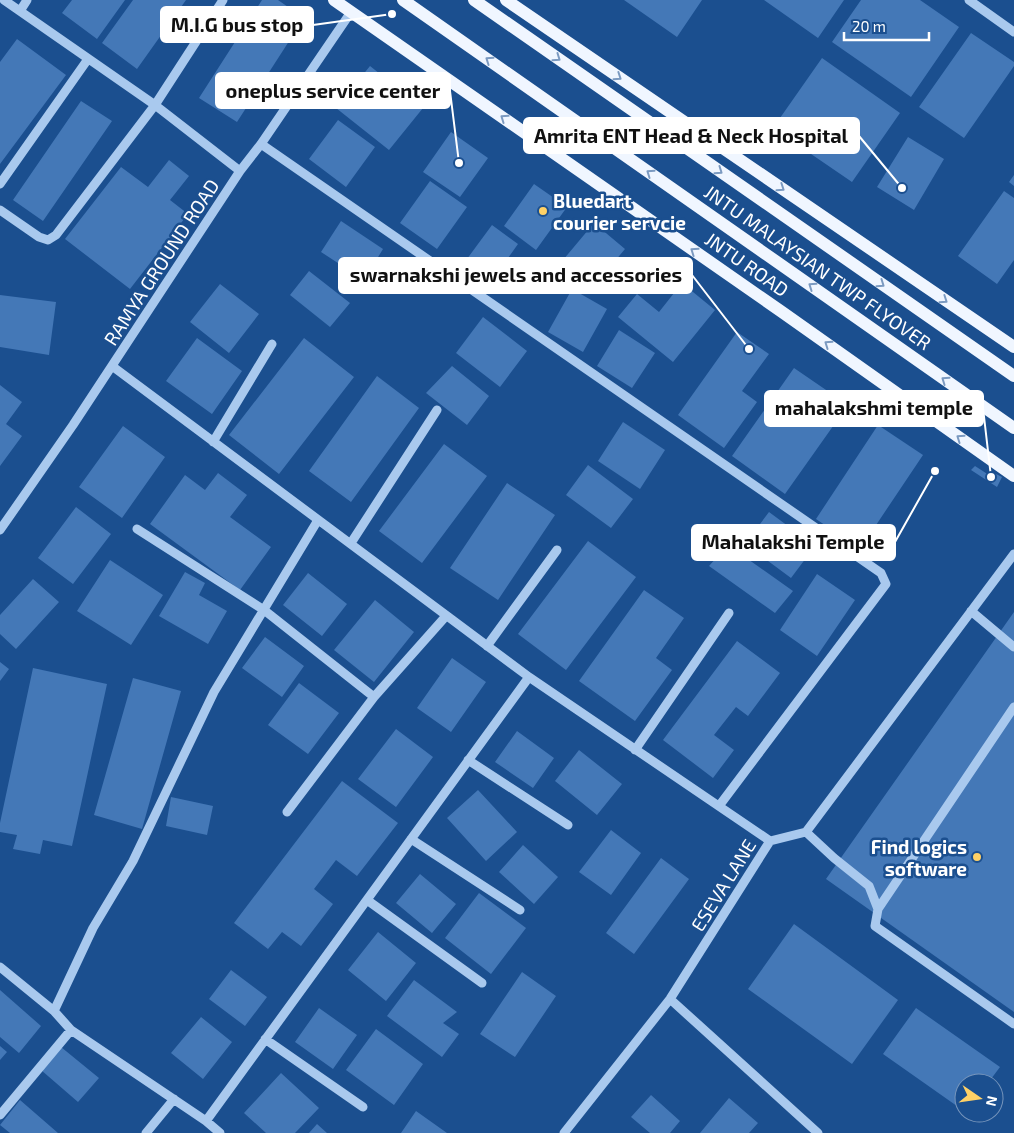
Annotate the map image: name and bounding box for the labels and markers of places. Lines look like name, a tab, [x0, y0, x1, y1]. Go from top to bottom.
callout: M.I.G bus stop	[161, 7, 313, 42]
callout: oneplus service center	[216, 73, 450, 108]
callout: Amrita ENT Head & Neck Hospital	[524, 118, 859, 153]
place label: Bluedart courier servcie	[553, 189, 686, 234]
marker: Bluedart courier servcie	[537, 205, 549, 217]
callout: swarnakshi jewels and accessories	[339, 258, 692, 293]
callout: mahalakshmi temple	[765, 391, 983, 426]
callout: Mahalakshi Temple	[692, 525, 895, 560]
place label: Find logics software	[871, 835, 967, 880]
marker: Find logics software	[971, 851, 983, 863]

